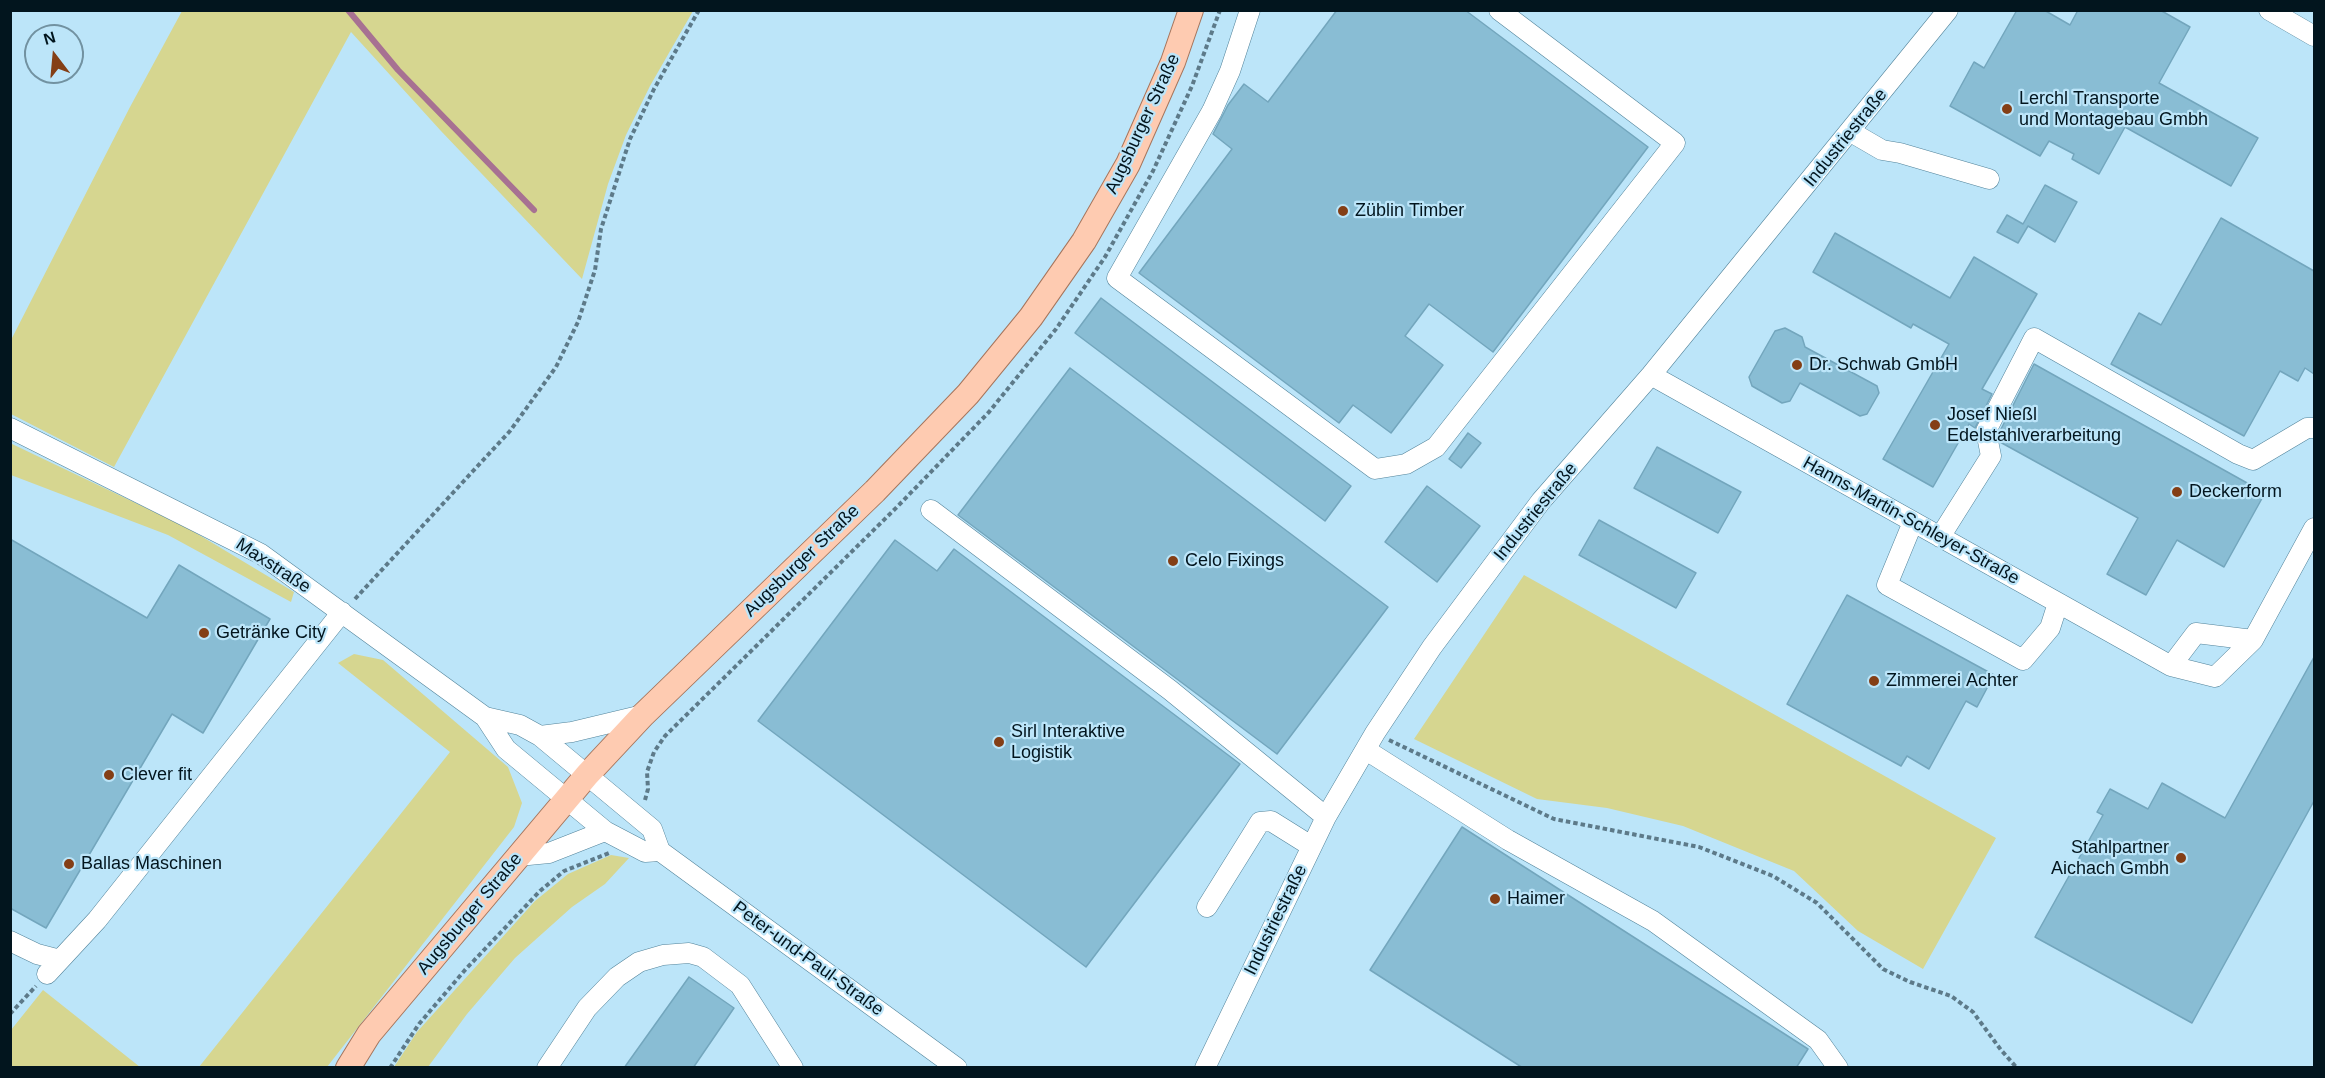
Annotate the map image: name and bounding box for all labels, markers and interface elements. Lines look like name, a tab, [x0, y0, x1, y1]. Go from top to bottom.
north arrow	[24, 24, 84, 84]
text: N	[42, 28, 57, 48]
street label: Augsburger Straße	[1101, 51, 1185, 197]
street label: Industriestraße	[1800, 85, 1892, 191]
place label: Lerchl Transporte und Montagebau Gmbh	[2019, 88, 2208, 130]
marker: Lerchl Transporte und Montagebau Gmbh	[2000, 102, 2014, 116]
place label: Züblin Timber	[1355, 200, 1464, 222]
marker: Züblin Timber	[1336, 204, 1350, 218]
place label: Dr. Schwab GmbH	[1809, 354, 1958, 376]
marker: Dr. Schwab GmbH	[1790, 358, 1804, 372]
place label: Josef Nießl Edelstahlverarbeitung	[1947, 404, 2121, 446]
marker: Josef Nießl Edelstahlverarbeitung	[1928, 418, 1942, 432]
street label: Hanns-Martin-Schleyer-Straße	[1799, 452, 2023, 590]
street label: Industriestraße	[1490, 459, 1582, 565]
place label: Deckerform	[2189, 481, 2282, 503]
marker: Deckerform	[2170, 485, 2184, 499]
street label: Augsburger Straße	[740, 500, 864, 622]
street label: Maxstraße	[231, 534, 315, 598]
place label: Celo Fixings	[1185, 550, 1284, 572]
marker: Celo Fixings	[1166, 554, 1180, 568]
place label: Getränke City	[216, 622, 326, 644]
marker: Getränke City	[197, 626, 211, 640]
place label: Zimmerei Achter	[1886, 670, 2018, 692]
marker: Zimmerei Achter	[1867, 674, 1881, 688]
place label: Sirl Interaktive Logistik	[1011, 721, 1125, 764]
marker: Sirl Interaktive Logistik	[992, 735, 1006, 749]
place label: Clever fit	[121, 764, 192, 786]
marker: Clever fit	[102, 768, 116, 782]
place label: Stahlpartner Aichach Gmbh	[2051, 837, 2169, 880]
street label: Augsburger Straße	[413, 849, 527, 979]
marker: Stahlpartner Aichach Gmbh	[2174, 851, 2188, 865]
place label: Ballas Maschinen	[81, 853, 222, 875]
marker: Ballas Maschinen	[62, 857, 76, 871]
street label: Industriestraße	[1240, 861, 1312, 979]
place label: Haimer	[1507, 888, 1565, 910]
marker: Haimer	[1488, 892, 1502, 906]
street label: Peter-und-Paul-Straße	[728, 897, 888, 1021]

